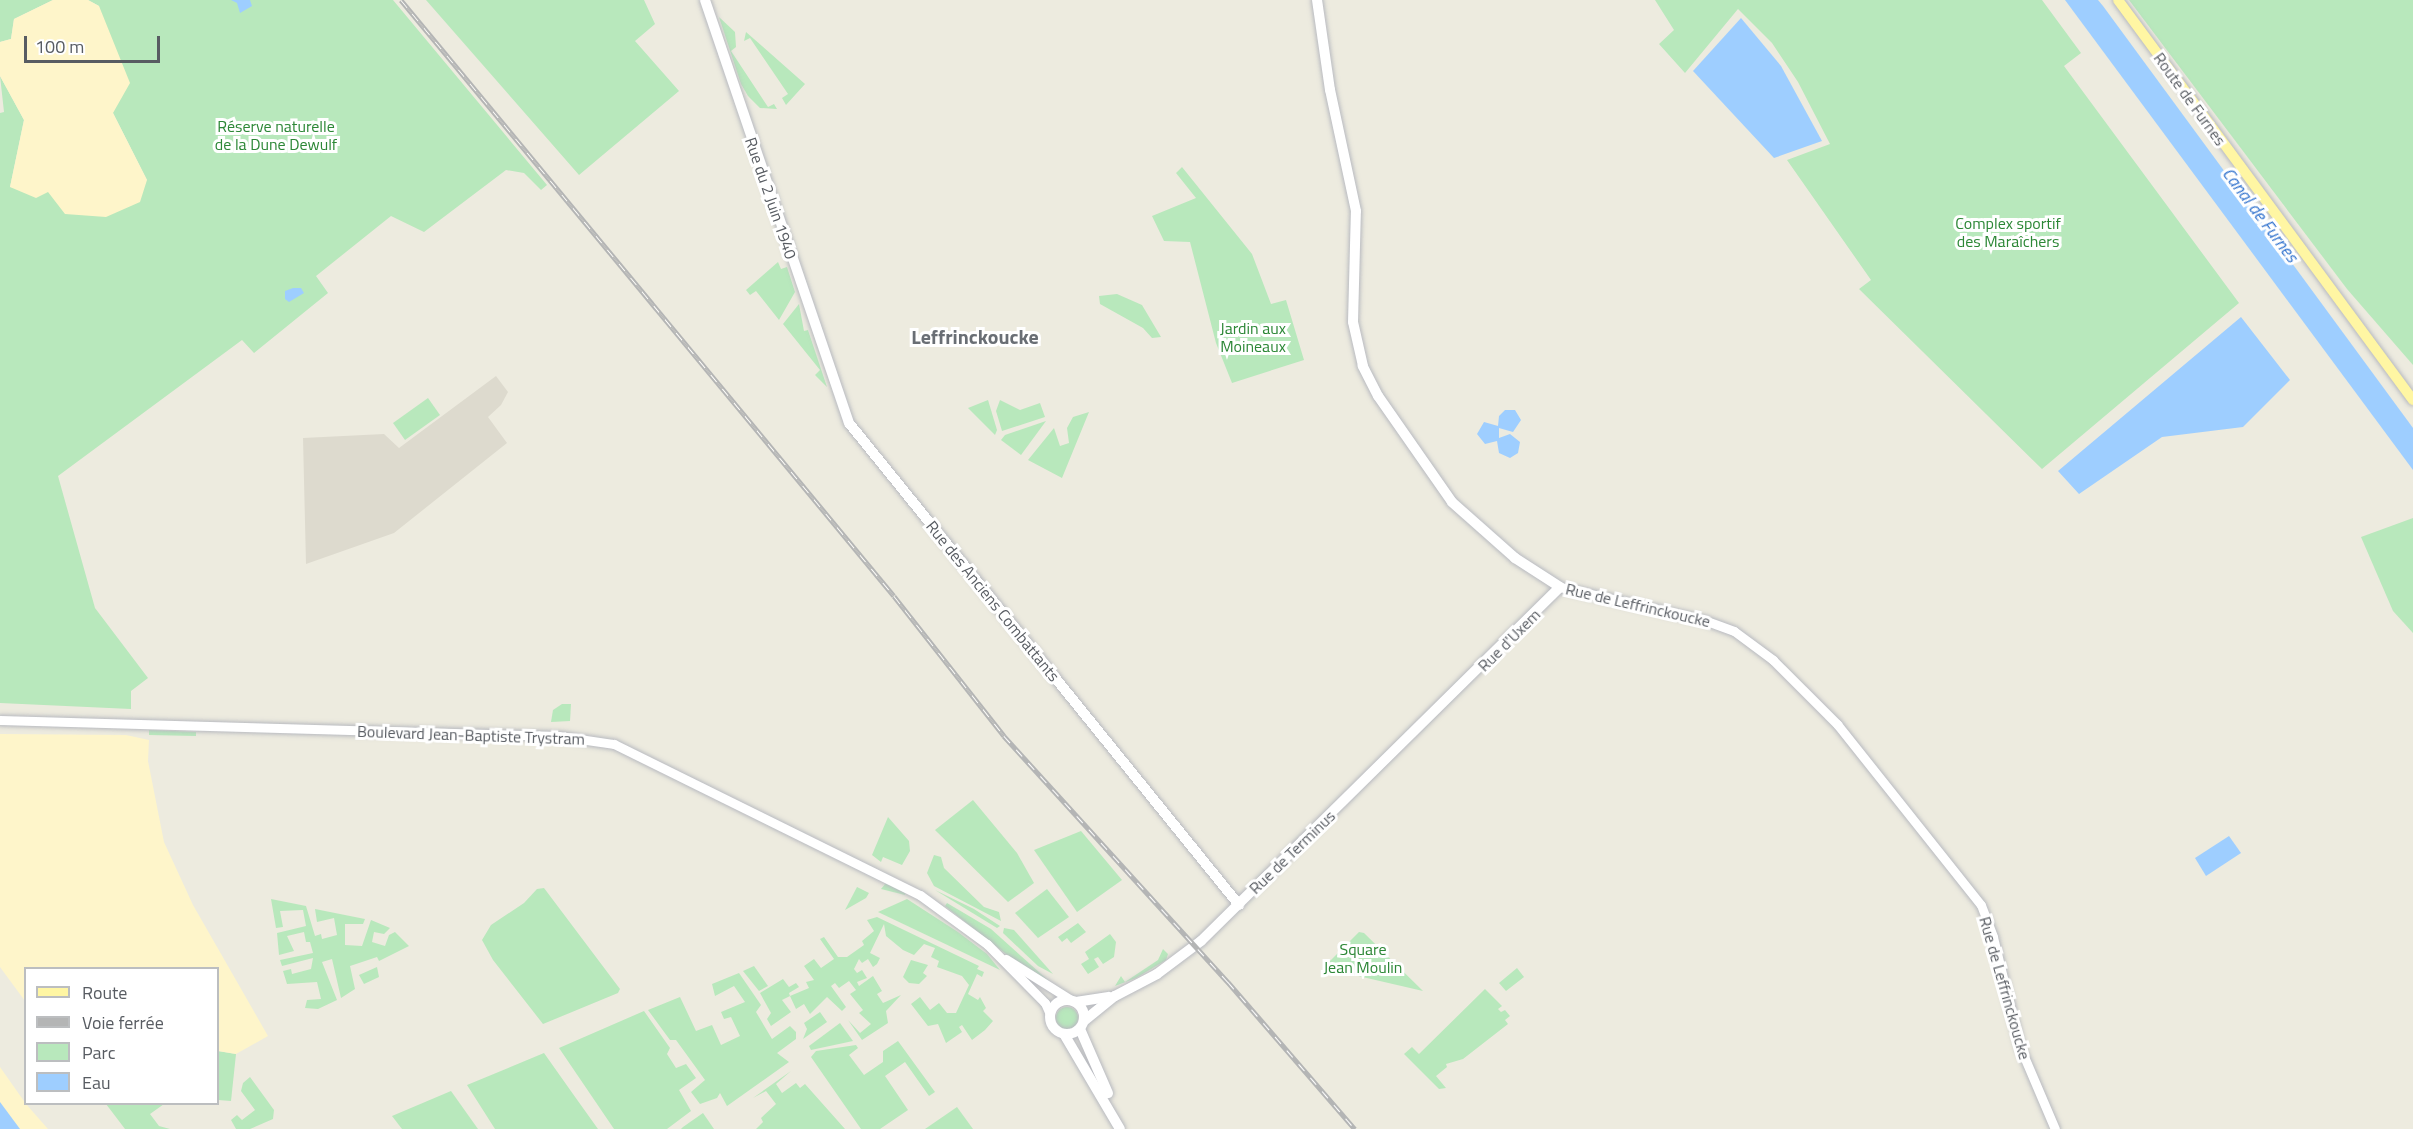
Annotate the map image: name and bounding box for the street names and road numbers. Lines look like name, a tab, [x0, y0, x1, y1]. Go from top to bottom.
street label: Route de Furnes	[2150, 49, 2230, 149]
street label: Rue du 2 Juin 1940	[741, 135, 801, 261]
street label: Rue des Anciens Combattants	[922, 517, 1064, 685]
street label: Rue de Leffrinckoucke	[1564, 579, 1712, 631]
street label: Rue d'Uxem	[1474, 605, 1544, 675]
street label: Boulevard Jean-Baptiste Trystram	[357, 721, 585, 749]
street label: Rue de Terminus	[1245, 806, 1339, 898]
street label: Rue de Leffrinckoucke	[1975, 914, 2035, 1062]

